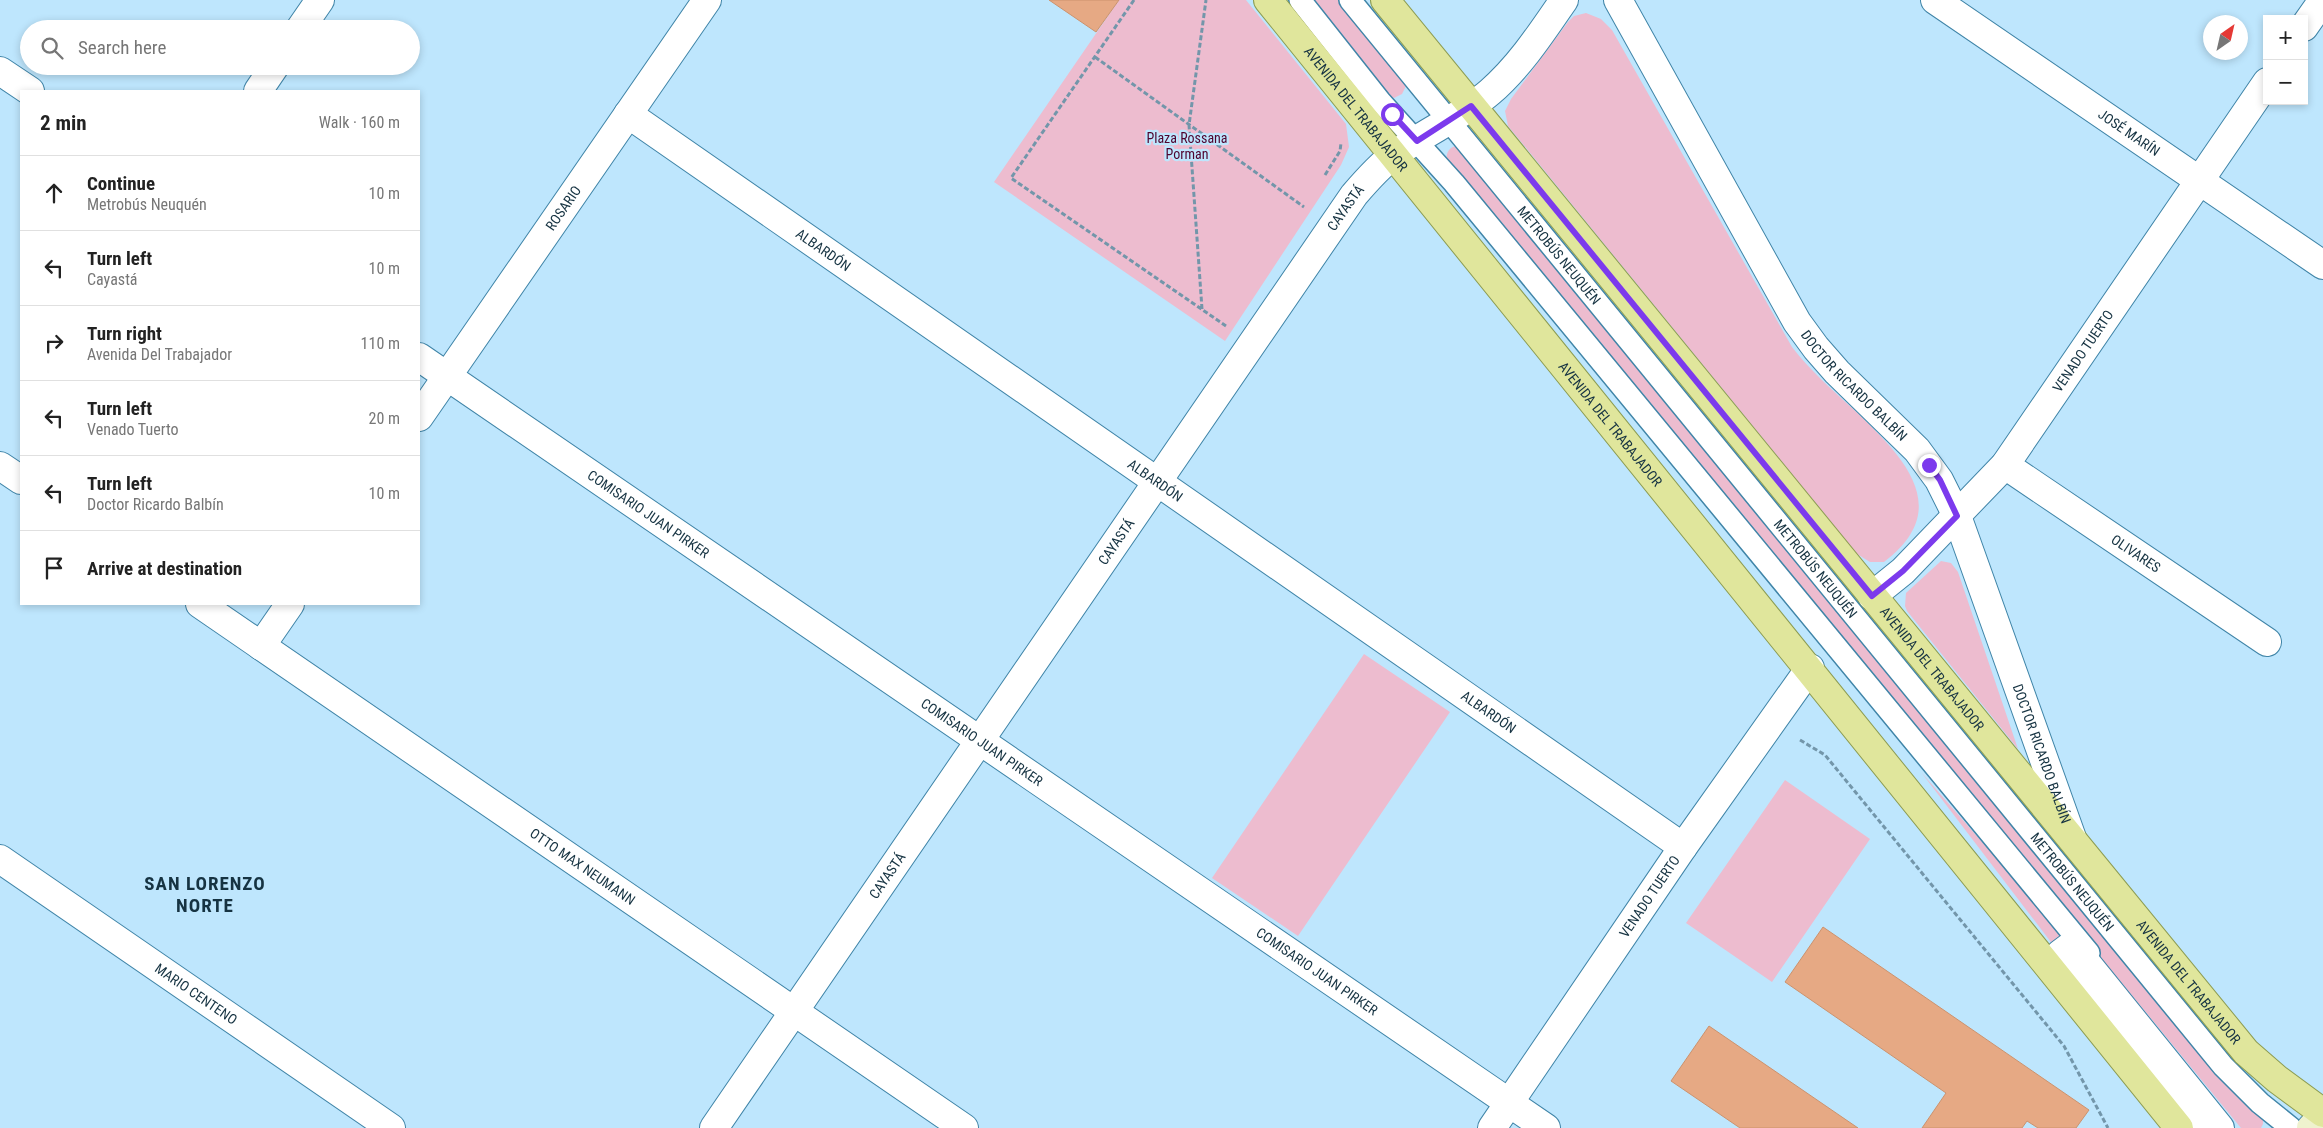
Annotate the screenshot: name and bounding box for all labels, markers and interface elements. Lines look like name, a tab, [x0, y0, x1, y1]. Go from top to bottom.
north arrow	[2203, 15, 2248, 60]
map controls	[2263, 15, 2308, 105]
button: +	[2263, 15, 2308, 60]
search box	[20, 20, 420, 75]
icon: search	[38, 34, 66, 62]
text: Search here	[78, 36, 166, 59]
street label: AVENIDA DEL TRABAJADOR	[1301, 43, 1411, 175]
button: −	[2263, 60, 2308, 105]
route start	[1381, 103, 1404, 126]
street label: JOSÉ MARÍN	[2095, 106, 2163, 159]
text: 2 min	[40, 111, 87, 135]
text: Walk · 160 m	[319, 113, 400, 132]
park label: Plaza Rossana Porman	[1146, 130, 1228, 162]
text: Continue	[87, 172, 155, 195]
icon: ahead	[40, 179, 68, 207]
street label: CAYASTÁ	[1324, 181, 1367, 234]
street label: ROSARIO	[542, 183, 584, 233]
text: 10 m	[368, 184, 400, 203]
text: Metrobús Neuquén	[87, 195, 207, 214]
street label: METROBÚS NEUQUÉN	[1514, 203, 1604, 308]
street label: ALBARDÓN	[793, 225, 854, 274]
text: Turn left	[87, 247, 152, 270]
icon: left	[40, 254, 68, 282]
text: 10 m	[368, 259, 400, 278]
text: Cayastá	[87, 270, 138, 289]
street label: VENADO TUERTO	[2049, 307, 2117, 395]
text: Turn right	[87, 322, 162, 345]
street label: DOCTOR RICARDO BALBÍN	[1798, 327, 1910, 444]
icon: right	[40, 329, 68, 357]
text: 110 m	[361, 334, 400, 353]
text: Avenida Del Trabajador	[87, 345, 232, 364]
street label: AVENIDA DEL TRABAJADOR	[1555, 359, 1666, 490]
text: Turn left	[87, 397, 152, 420]
icon: left	[40, 404, 68, 432]
text: 20 m	[368, 409, 400, 428]
text: Venado Tuerto	[87, 420, 179, 439]
route end	[1918, 454, 1941, 477]
street label: ALBARDÓN	[1125, 456, 1186, 505]
street label: COMISARIO JUAN PIRKER	[585, 467, 713, 561]
text: Turn left	[87, 472, 152, 495]
icon: left	[40, 479, 68, 507]
text: 10 m	[368, 484, 400, 503]
text: Doctor Ricardo Balbín	[87, 495, 224, 514]
street label: CAYASTÁ	[1095, 515, 1138, 568]
street label: METROBÚS NEUQUÉN	[1771, 516, 1861, 621]
street label: OLIVARES	[2108, 531, 2163, 576]
icon: arrive	[40, 554, 68, 582]
text: Arrive at destination	[87, 557, 242, 580]
street label: AVENIDA DEL TRABAJADOR	[1877, 603, 1988, 734]
street label: DOCTOR RICARDO BALBÍN	[2010, 682, 2074, 825]
street label: ALBARDÓN	[1458, 687, 1519, 737]
street label: COMISARIO JUAN PIRKER	[918, 695, 1046, 790]
street label: OTTO MAX NEUMANN	[527, 825, 638, 908]
street label: METROBÚS NEUQUÉN	[2027, 830, 2117, 934]
street label: CAYASTÁ	[866, 849, 908, 902]
street label: VENADO TUERTO	[1616, 852, 1683, 940]
district label: SAN LORENZO NORTE	[144, 872, 266, 917]
street label: AVENIDA DEL TRABAJADOR	[2133, 917, 2244, 1048]
street label: COMISARIO JUAN PIRKER	[1253, 924, 1381, 1019]
street label: MARIO CENTENO	[152, 960, 240, 1028]

